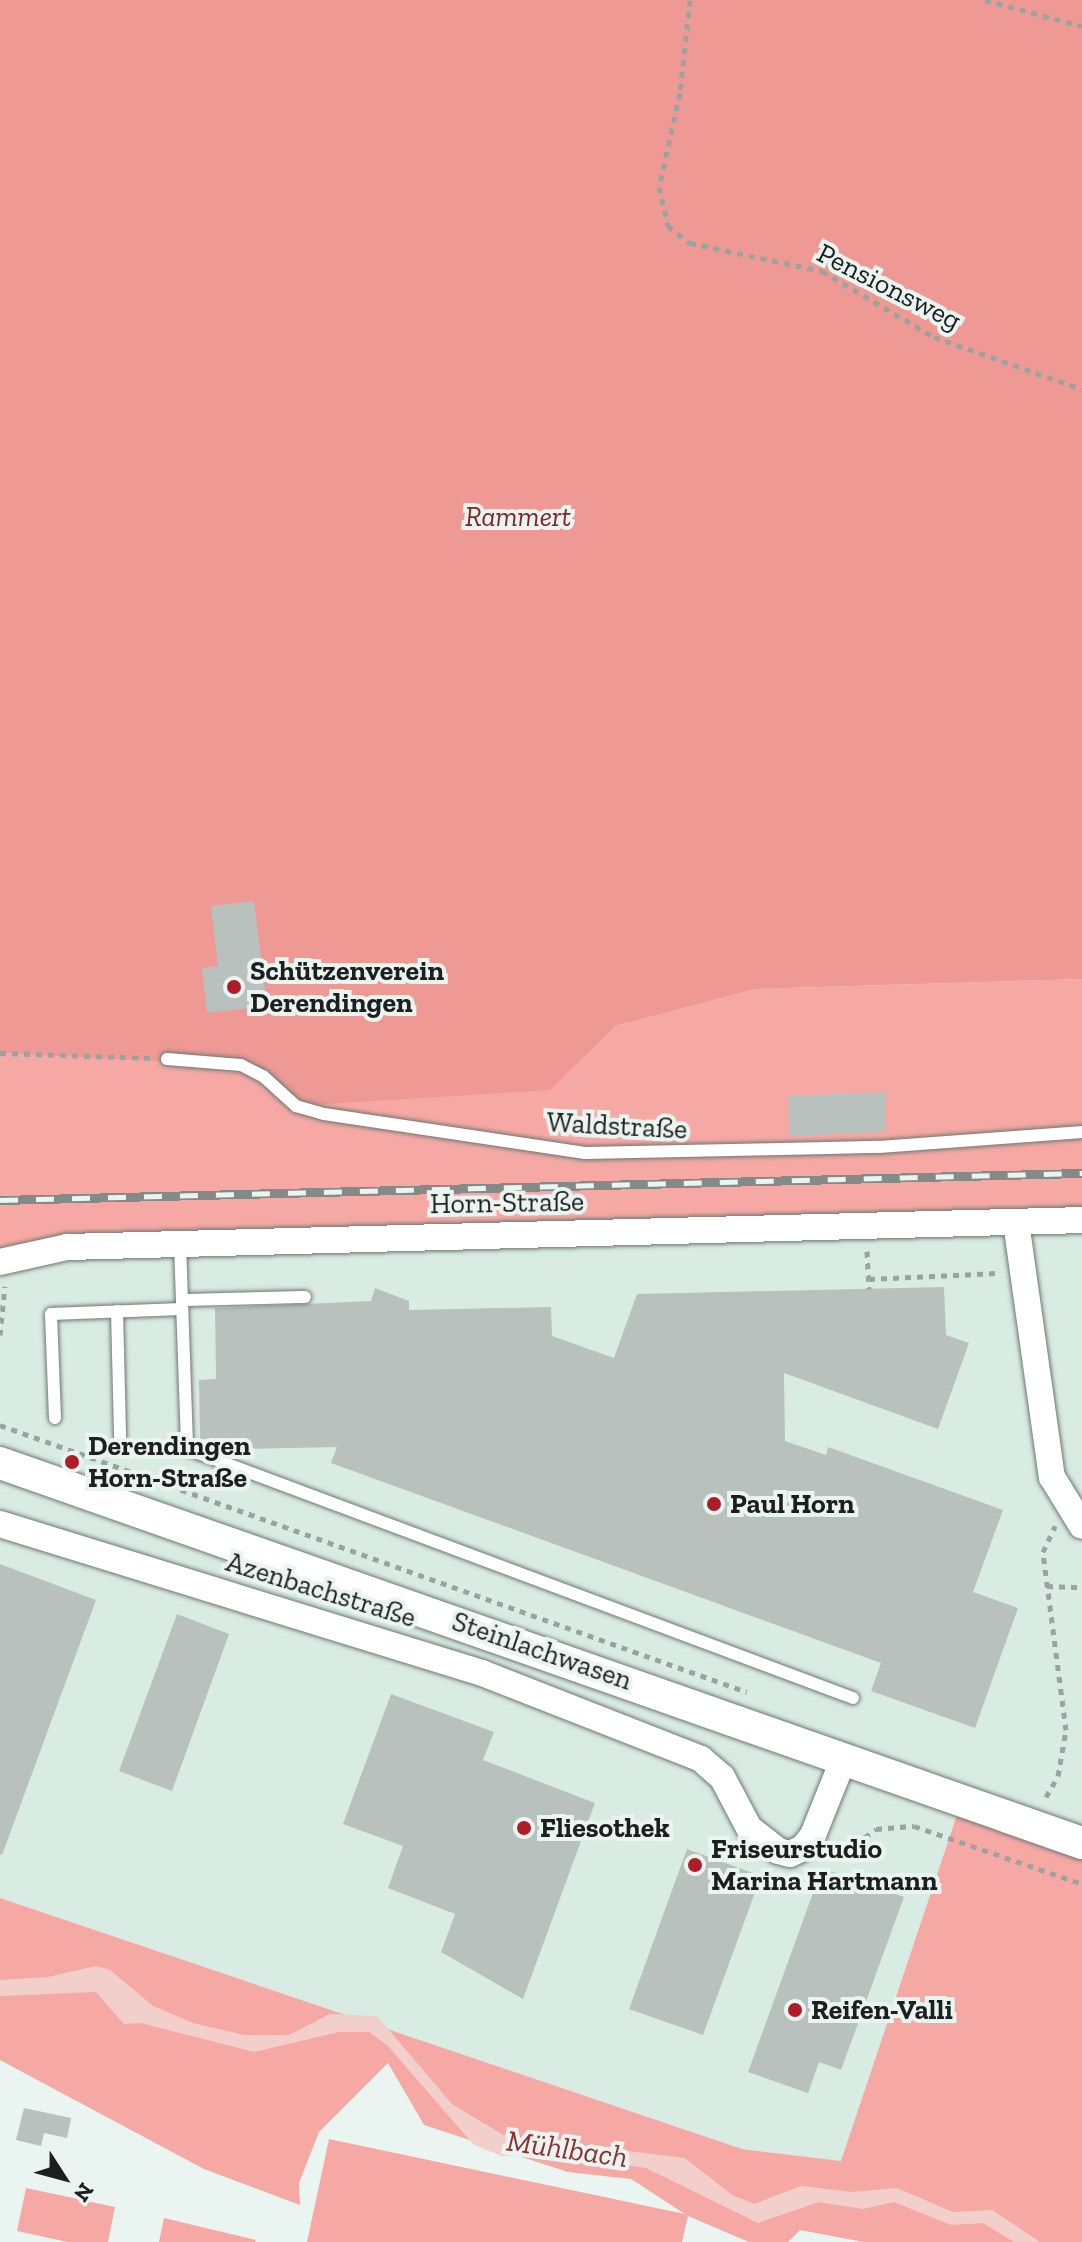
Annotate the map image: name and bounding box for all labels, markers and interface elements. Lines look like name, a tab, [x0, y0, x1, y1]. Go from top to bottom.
street label: Pensionsweg	[811, 236, 967, 338]
park label: Rammert	[465, 500, 571, 534]
place label: Schützenverein Derendingen	[250, 954, 444, 1020]
marker: Schützenverein Derendingen	[225, 978, 243, 996]
street label: Waldstraße	[546, 1106, 688, 1146]
street label: Horn-Straße	[430, 1185, 584, 1221]
place label: Derendingen Horn-Straße	[88, 1429, 251, 1495]
marker: Derendingen Horn-Straße	[63, 1453, 81, 1471]
place label: Paul Horn	[730, 1487, 855, 1521]
marker: Paul Horn	[705, 1495, 723, 1513]
street label: Azenbachstraße	[222, 1545, 420, 1635]
street label: Steinlachwasen	[448, 1605, 636, 1697]
place label: Fliesothek	[540, 1811, 670, 1845]
marker: Fliesothek	[515, 1819, 533, 1837]
place label: Friseurstudio Marina Hartmann	[711, 1832, 938, 1898]
marker: Friseurstudio Marina Hartmann	[686, 1856, 704, 1874]
place label: Reifen-Valli	[811, 1993, 953, 2027]
marker: Reifen-Valli	[786, 2001, 804, 2019]
water label: Mühlbach	[504, 2123, 630, 2175]
north arrow	[24, 2138, 104, 2218]
text: N	[68, 2178, 100, 2207]

